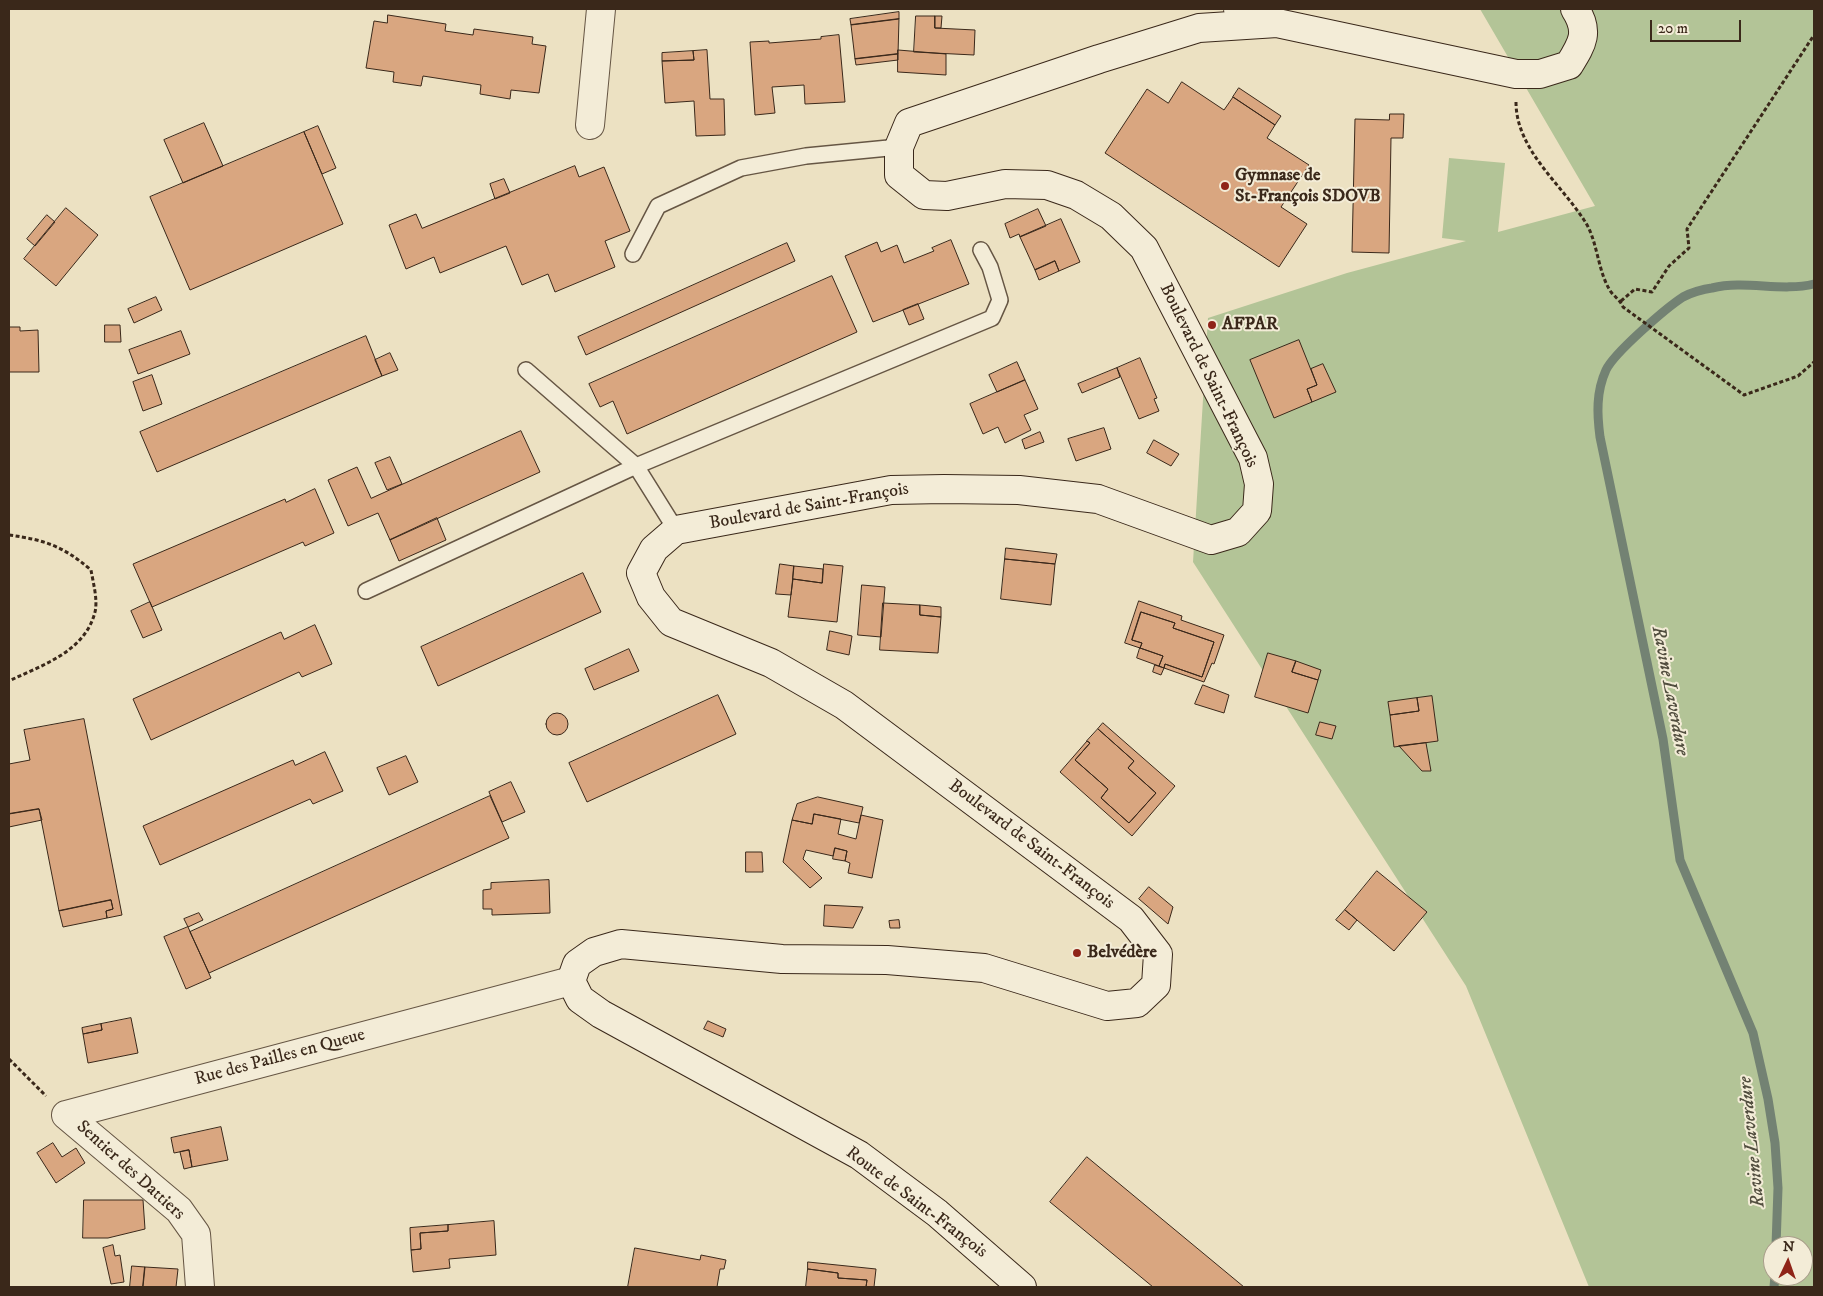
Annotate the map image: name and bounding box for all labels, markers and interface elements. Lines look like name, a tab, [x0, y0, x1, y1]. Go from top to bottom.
scale bar	[1653, 10, 1744, 42]
text: 20 m	[1658, 19, 1688, 38]
place label: Gymnase de St-François SDOVB	[1235, 165, 1381, 208]
marker: Gymnase de St-François SDOVB	[1219, 180, 1231, 192]
street label: Boulevard de Saint-François	[1154, 280, 1262, 472]
place label: AFPAR	[1222, 314, 1278, 336]
marker: AFPAR	[1206, 319, 1218, 331]
street label: Boulevard de Saint-François	[708, 479, 910, 535]
water label: Ravine Laverdure	[1645, 624, 1693, 758]
street label: Boulevard de Saint-François	[944, 776, 1118, 914]
place label: Belvédère	[1087, 942, 1157, 964]
marker: Belvédère	[1071, 947, 1083, 959]
street label: Rue des Pailles en Queue	[192, 1025, 368, 1091]
water label: Ravine Laverdure	[1735, 1075, 1771, 1209]
street label: Sentier des Dattiers	[71, 1117, 189, 1225]
street label: Route de Saint-François	[841, 1143, 991, 1263]
north arrow	[1763, 1236, 1813, 1286]
text: N	[1783, 1238, 1795, 1256]

